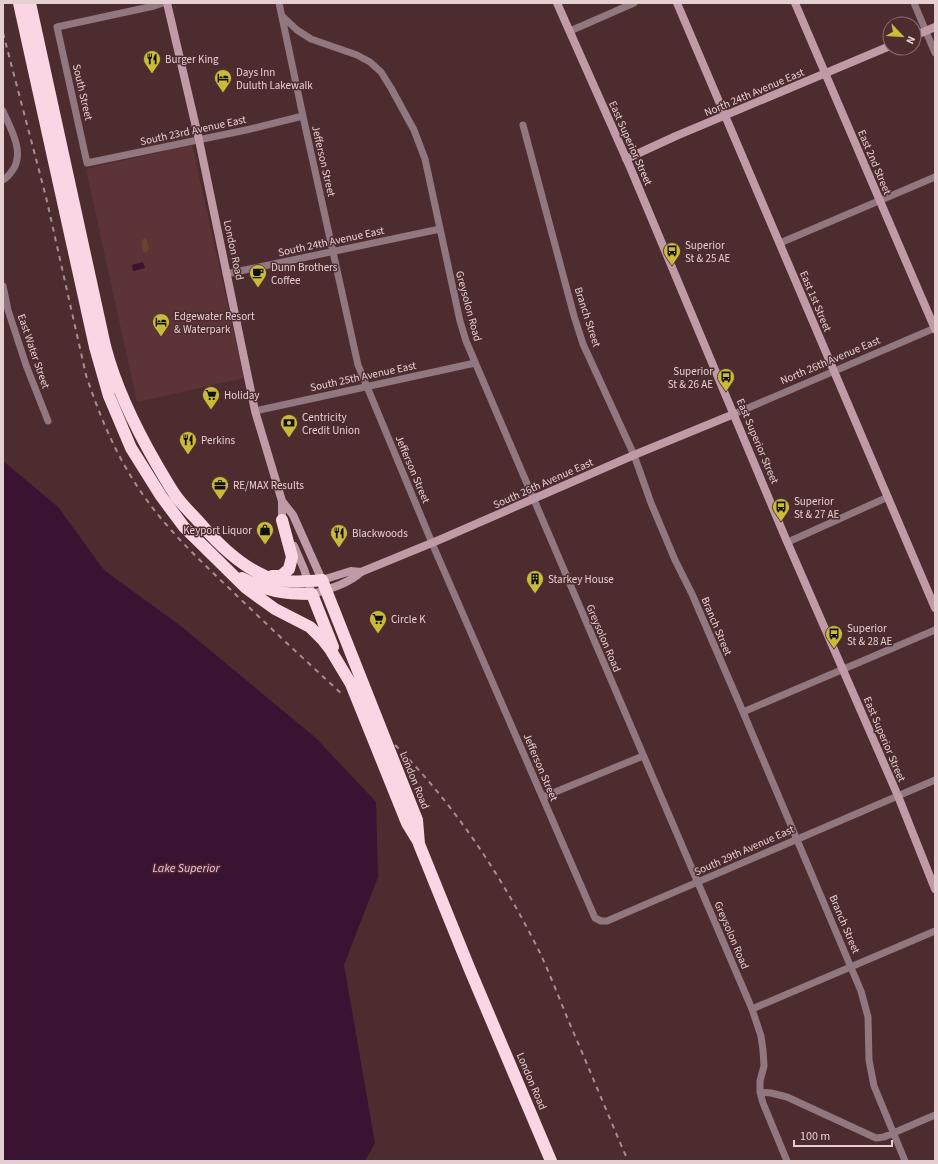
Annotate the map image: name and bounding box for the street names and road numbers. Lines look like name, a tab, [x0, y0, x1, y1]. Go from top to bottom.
street label: South Street	[69, 63, 96, 122]
street label: North 24th Avenue East	[702, 65, 807, 120]
street label: East Superior Street	[605, 99, 656, 188]
street label: South 23rd Avenue East	[139, 112, 248, 149]
street label: Jefferson Street	[308, 124, 339, 198]
street label: East 2nd Street	[854, 128, 895, 197]
street label: London Road	[220, 219, 247, 282]
street label: South 24th Avenue East	[277, 223, 386, 260]
street label: East 1st Street	[796, 268, 835, 334]
street label: Greysolon Road	[452, 269, 485, 343]
street label: Branch Street	[571, 285, 604, 349]
street label: East Water Street	[14, 312, 53, 391]
street label: North 26th Avenue East	[778, 333, 883, 388]
street label: South 25th Avenue East	[309, 358, 418, 395]
street label: East Superior Street	[733, 396, 782, 486]
street label: Jefferson Street	[391, 433, 434, 506]
street label: South 26th Avenue East	[491, 455, 596, 512]
street label: Branch Street	[697, 595, 736, 658]
street label: Greysolon Road	[583, 602, 625, 674]
street label: East Superior Street	[860, 694, 909, 784]
street label: Jefferson Street	[519, 731, 562, 804]
street label: London Road	[396, 749, 433, 811]
street label: South 29th Avenue East	[692, 822, 797, 879]
street label: Branch Street	[825, 893, 864, 956]
street label: Greysolon Road	[711, 899, 753, 971]
street label: London Road	[513, 1050, 550, 1112]

